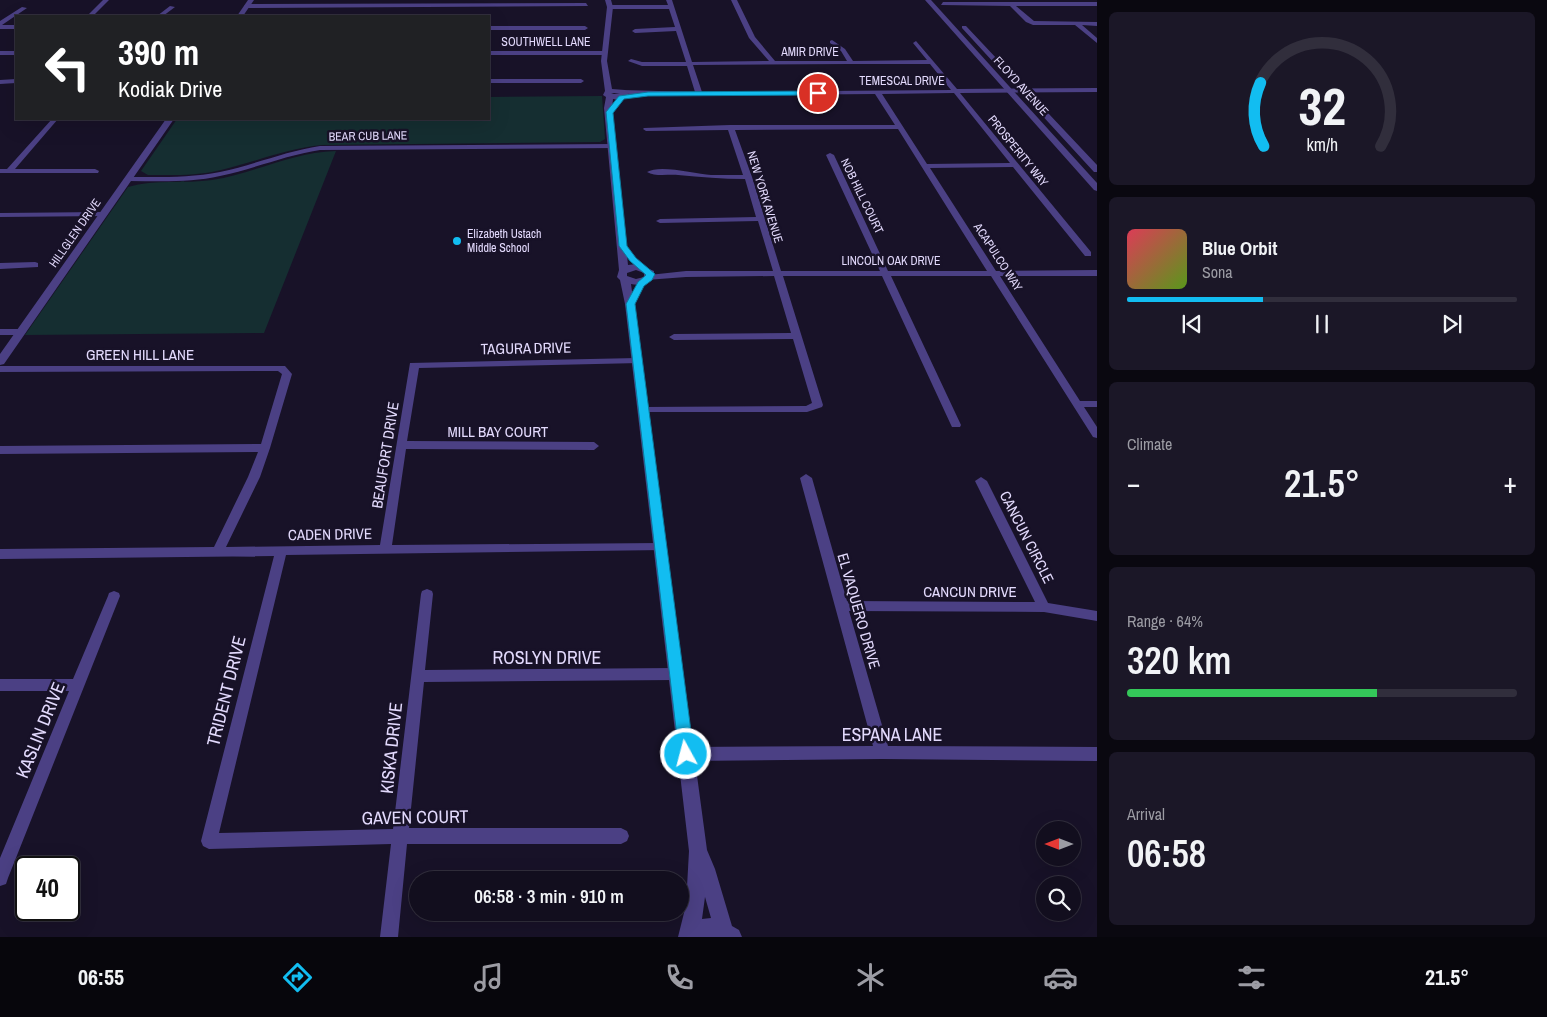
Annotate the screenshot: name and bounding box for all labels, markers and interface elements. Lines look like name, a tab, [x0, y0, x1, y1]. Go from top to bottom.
text: 390 m	[118, 29, 199, 76]
street label: SOUTHWELL LANE	[501, 34, 591, 50]
icon: left	[35, 35, 100, 100]
street label: AMIR DRIVE	[780, 44, 839, 60]
street label: FLOYD AVENUE	[990, 53, 1052, 119]
text: 32	[1298, 71, 1346, 141]
pin	[797, 72, 839, 114]
street label: TEMESCAL DRIVE	[859, 73, 945, 89]
text: Kodiak Drive	[118, 74, 222, 104]
icon: arrive	[804, 79, 832, 107]
street label: PROSPERITY WAY	[984, 112, 1052, 190]
street label: BEAR CUB LANE	[328, 127, 408, 145]
text: km/h	[1306, 133, 1338, 157]
street label: NEW YORK AVENUE	[743, 149, 787, 245]
street label: NOB HILL COURT	[837, 156, 887, 236]
street label: HILLGLEN DRIVE	[45, 195, 105, 271]
street label: ACAPULCO WAY	[969, 219, 1026, 295]
place label: Elizabeth Ustach Middle School	[467, 226, 541, 256]
marker: Elizabeth Ustach Middle School	[451, 235, 463, 247]
text: Blue Orbit	[1202, 235, 1277, 261]
street label: LINCOLN OAK DRIVE	[842, 253, 940, 269]
text: Sona	[1202, 261, 1233, 283]
icon: previous	[1178, 310, 1206, 338]
icon: pause	[1308, 310, 1336, 338]
icon: next	[1438, 310, 1466, 338]
street label: TAGURA DRIVE	[480, 337, 572, 359]
street label: GREEN HILL LANE	[86, 344, 194, 365]
street label: BEAUFORT DRIVE	[366, 400, 404, 510]
street label: MILL BAY COURT	[448, 421, 549, 442]
text: Climate	[1127, 433, 1172, 455]
text: 21.5°	[1284, 458, 1360, 509]
text: −	[1127, 464, 1140, 502]
text: +	[1504, 464, 1517, 502]
street label: CANCUN CIRCLE	[995, 487, 1059, 587]
street label: CADEN DRIVE	[288, 523, 372, 545]
street label: EL VAQUERO DRIVE	[832, 551, 886, 671]
street label: CANCUN DRIVE	[923, 581, 1017, 602]
text: Range · 64%	[1127, 610, 1203, 632]
street label: TRIDENT DRIVE	[200, 633, 252, 749]
text: 320 km	[1127, 635, 1231, 686]
street label: ROSLYN DRIVE	[493, 645, 601, 670]
street label: KASLIN DRIVE	[9, 678, 71, 782]
street label: KISKA DRIVE	[374, 701, 408, 795]
street label: ESPANA LANE	[842, 722, 942, 747]
position arrow	[659, 727, 711, 779]
text: Arrival	[1127, 803, 1165, 825]
street label: GAVEN COURT	[361, 804, 469, 830]
north arrow	[1036, 821, 1081, 866]
map controls	[1036, 821, 1081, 921]
text: 06:58	[1127, 828, 1206, 879]
speed limit sign: 40	[15, 856, 80, 921]
button: search	[1036, 876, 1081, 921]
text: 06:58 · 3 min · 910 m	[474, 883, 624, 909]
icon: directions	[280, 960, 315, 995]
icon: music	[471, 960, 506, 995]
icon: phone	[662, 960, 697, 995]
icon: climate	[853, 960, 888, 995]
icon: car	[1043, 960, 1078, 995]
icon: filters	[1234, 960, 1269, 995]
text: 06:55	[78, 962, 124, 992]
text: 21.5°	[1425, 962, 1469, 992]

